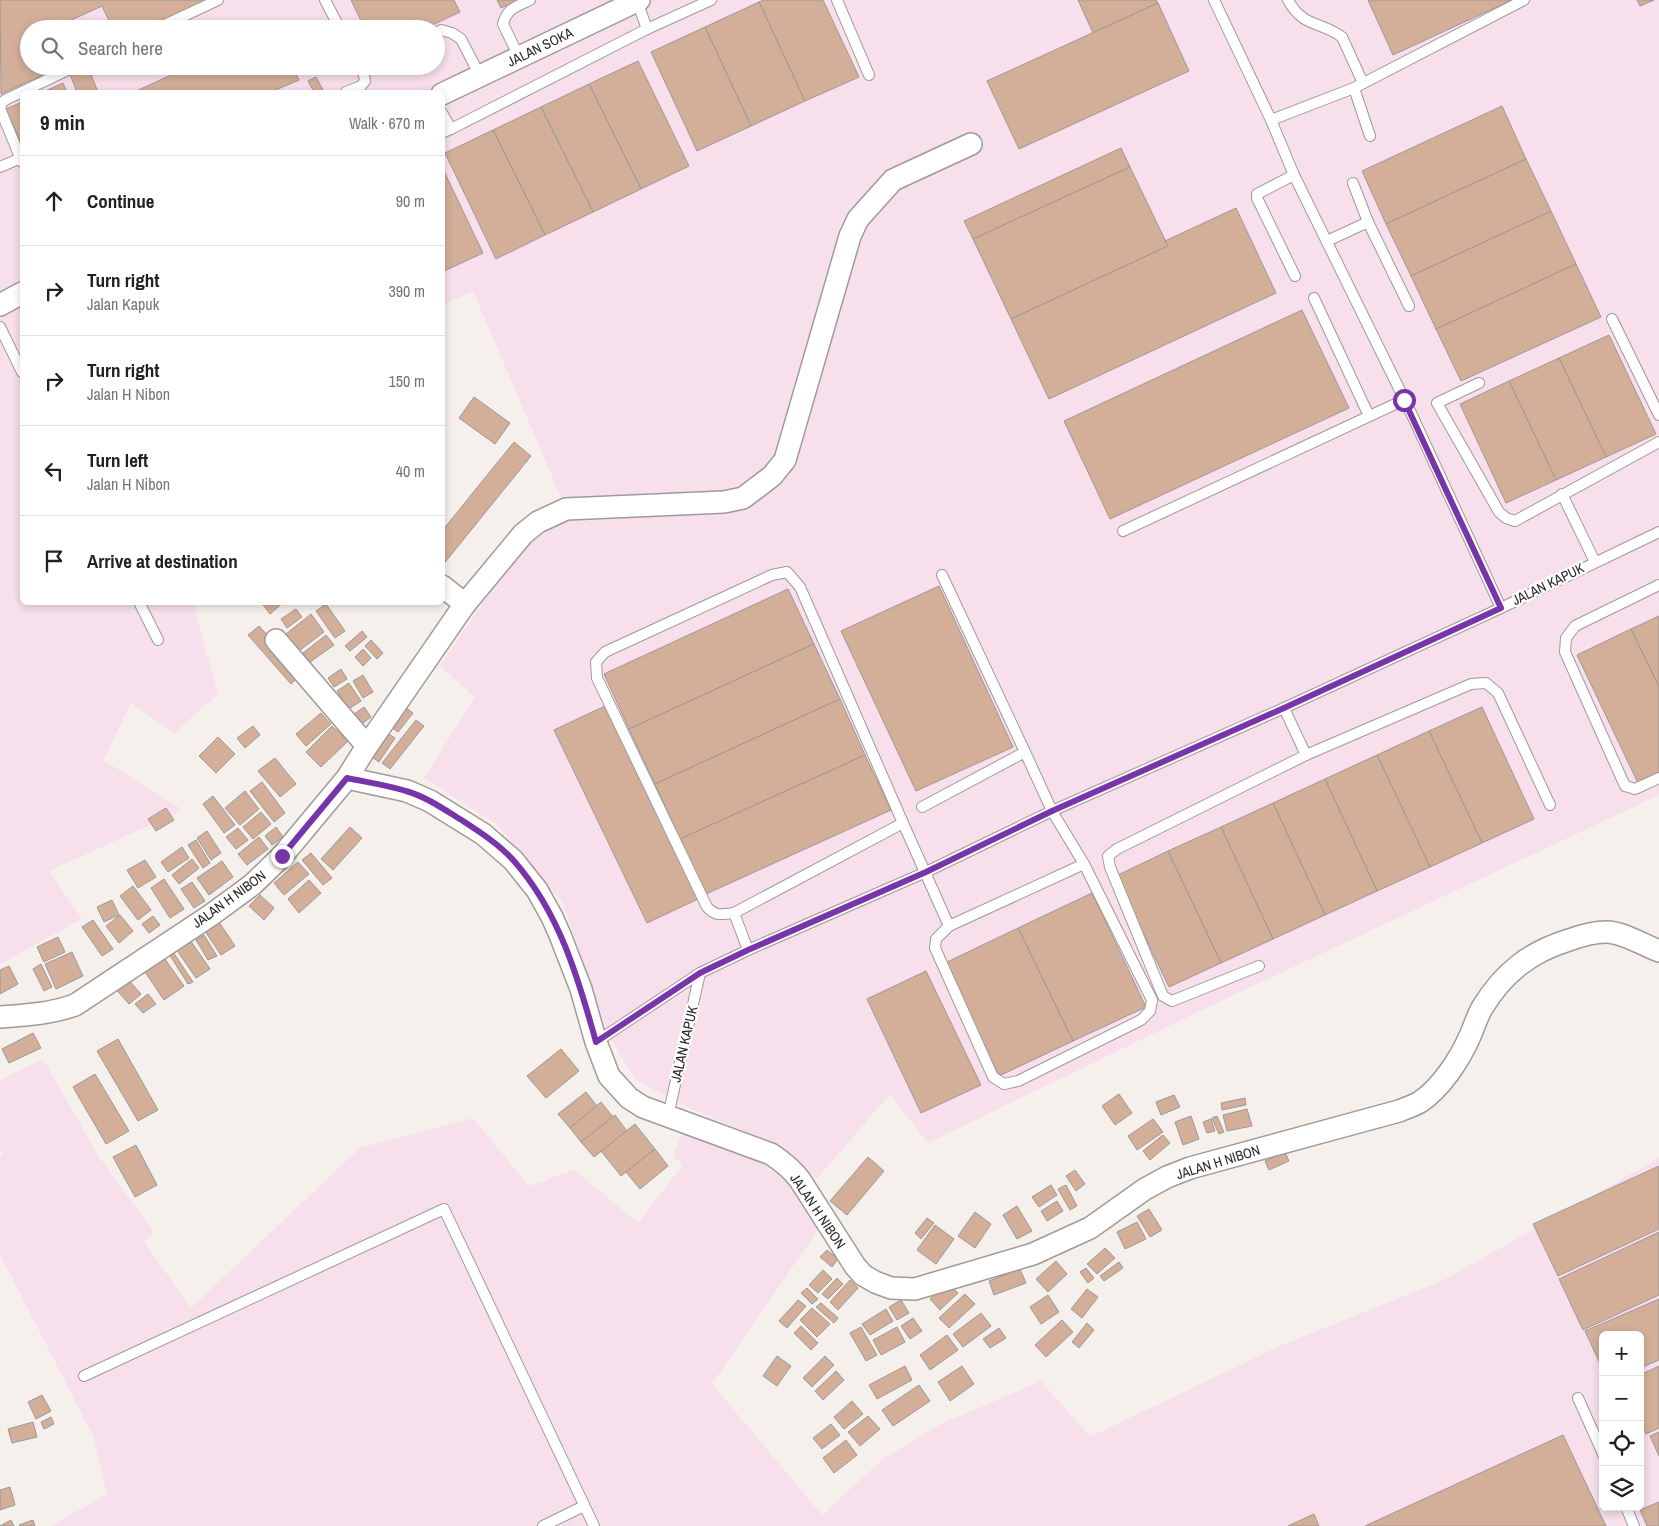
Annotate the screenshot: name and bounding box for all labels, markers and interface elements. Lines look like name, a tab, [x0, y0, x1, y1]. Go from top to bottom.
search box	[20, 20, 445, 75]
street label: JALAN SOKA	[504, 23, 576, 71]
icon: search	[38, 34, 66, 62]
text: Search here	[78, 35, 163, 61]
text: 9 min	[40, 108, 85, 137]
text: Walk · 670 m	[349, 112, 425, 134]
icon: ahead	[40, 187, 68, 215]
text: Continue	[87, 188, 155, 214]
text: 90 m	[396, 190, 425, 212]
text: Turn right	[87, 267, 159, 293]
icon: right	[40, 277, 68, 305]
text: 390 m	[389, 280, 425, 302]
text: Jalan Kapuk	[87, 293, 159, 315]
text: Turn right	[87, 357, 159, 383]
icon: right	[40, 367, 68, 395]
text: 150 m	[389, 370, 425, 392]
text: Jalan H Nibon	[87, 383, 170, 405]
route start	[1393, 389, 1416, 412]
text: Turn left	[87, 447, 148, 473]
icon: left	[40, 457, 68, 485]
text: 40 m	[396, 460, 425, 482]
text: Jalan H Nibon	[87, 473, 170, 495]
icon: arrive	[40, 547, 68, 575]
text: Arrive at destination	[87, 548, 238, 574]
street label: JALAN KAPUK	[1509, 559, 1587, 609]
route end	[271, 845, 294, 868]
street label: JALAN H NIBON	[189, 866, 269, 932]
street label: JALAN KAPUK	[666, 1004, 702, 1084]
street label: JALAN H NIBON	[1174, 1141, 1262, 1183]
street label: JALAN H NIBON	[786, 1170, 850, 1252]
map controls	[1599, 1331, 1644, 1511]
button: +	[1599, 1331, 1644, 1376]
button: −	[1599, 1376, 1644, 1421]
button: locate	[1599, 1421, 1644, 1466]
button: layers	[1599, 1466, 1644, 1511]

